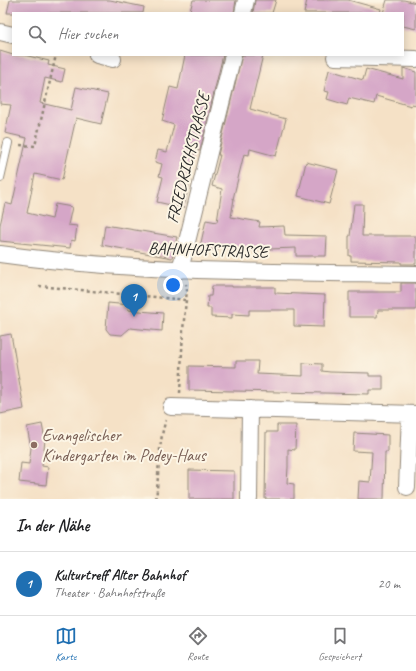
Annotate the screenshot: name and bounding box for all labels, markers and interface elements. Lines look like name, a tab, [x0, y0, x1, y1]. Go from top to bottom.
search box	[12, 12, 404, 56]
icon: search	[26, 23, 48, 45]
text: Hier suchen	[58, 25, 118, 44]
street label: FRIEDRICHSTRASSE	[162, 88, 215, 225]
street label: BAHNHOFSTRASSE	[148, 237, 270, 263]
your location	[163, 275, 183, 295]
pin: 1	[121, 284, 147, 317]
place label: Evangelischer Kindergarten im Podey-Haus	[42, 425, 208, 466]
marker: Evangelischer Kindergarten im Podey-Haus	[29, 440, 39, 450]
text: In der Nähe	[16, 515, 89, 536]
text: Kulturtreff Alter Bahnhof	[54, 566, 186, 585]
text: 1	[26, 576, 32, 592]
text: 20 m	[378, 576, 400, 592]
text: Theater · Bahnhofstraße	[54, 585, 164, 601]
tab: Karte	[55, 625, 77, 663]
tab: Route	[187, 625, 209, 663]
tab: Gespeichert	[318, 625, 361, 663]

